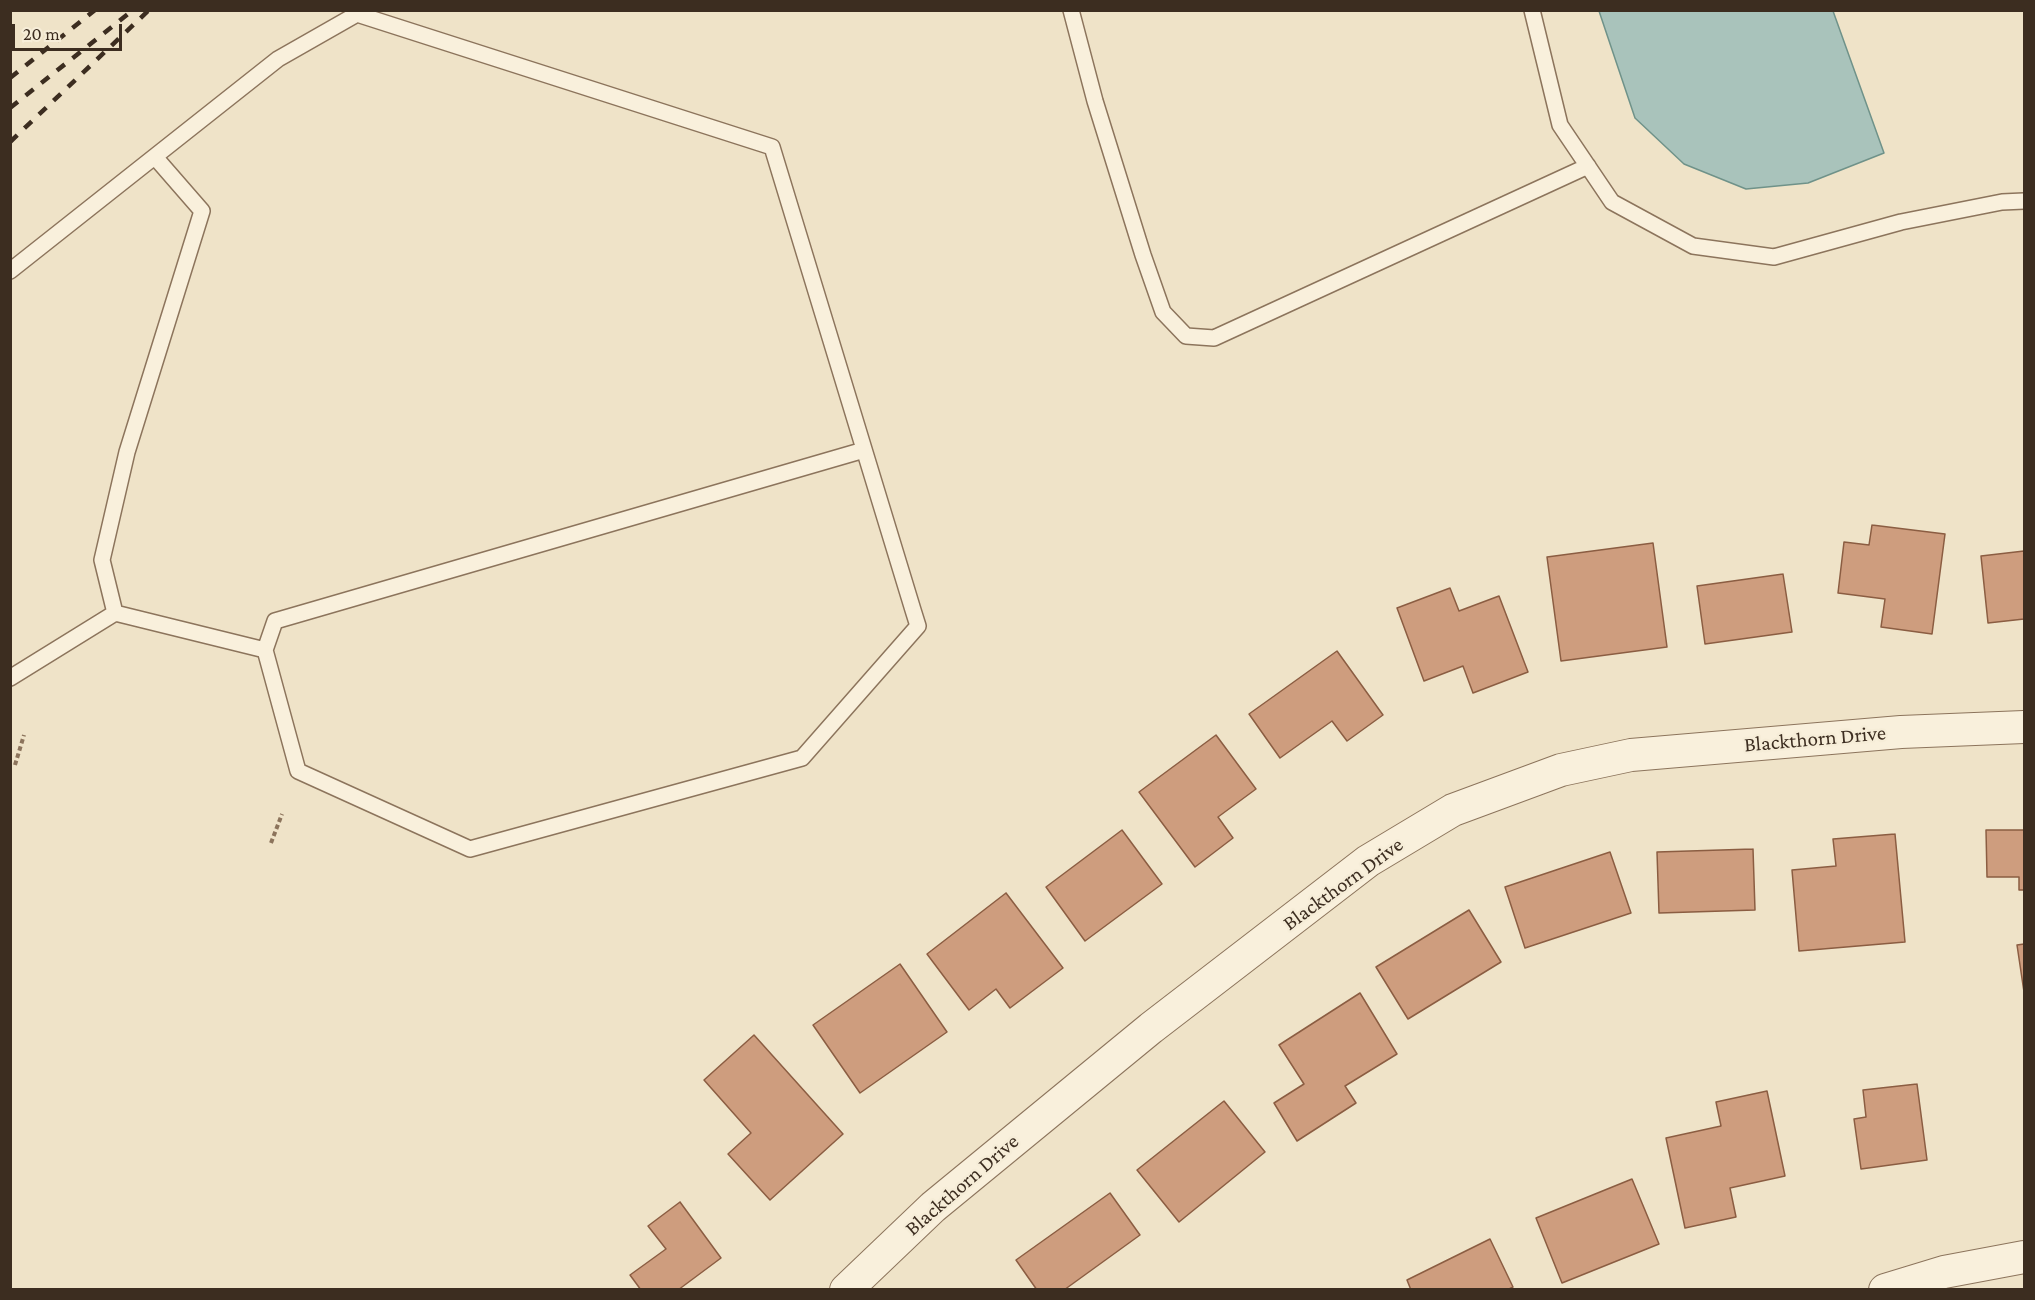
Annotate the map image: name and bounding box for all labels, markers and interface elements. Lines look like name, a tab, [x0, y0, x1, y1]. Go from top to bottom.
scale bar	[15, 12, 124, 50]
text: 20 m	[23, 24, 60, 44]
street label: Blackthorn Drive	[1743, 720, 1887, 758]
street label: Blackthorn Drive	[1278, 832, 1408, 936]
street label: Blackthorn Drive	[900, 1129, 1024, 1241]

